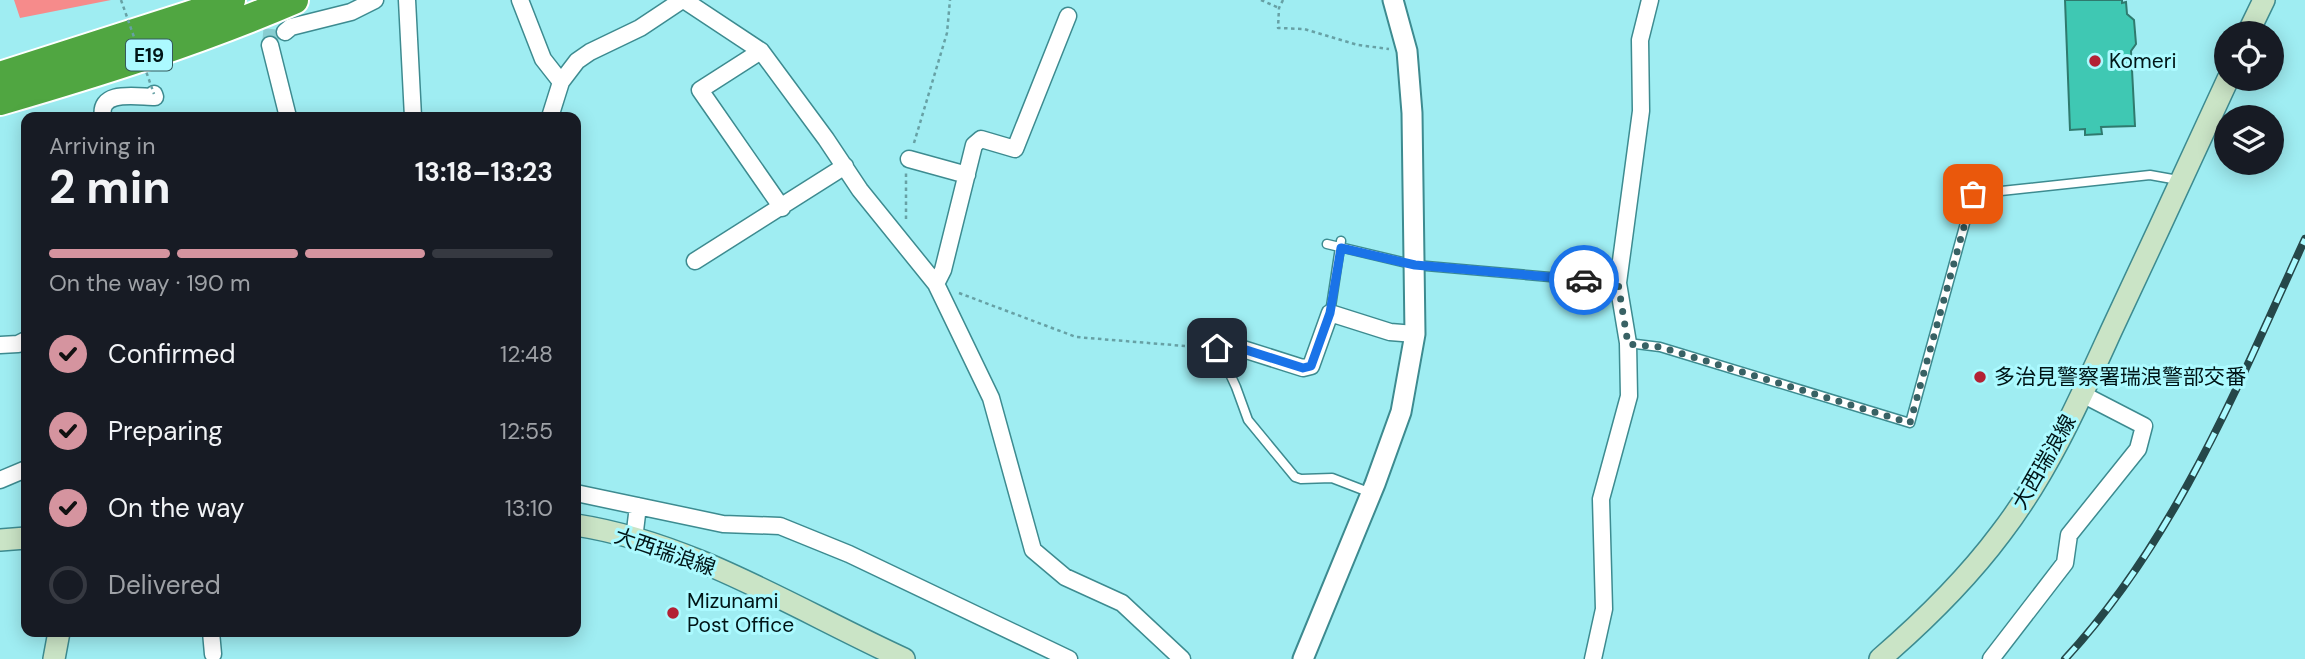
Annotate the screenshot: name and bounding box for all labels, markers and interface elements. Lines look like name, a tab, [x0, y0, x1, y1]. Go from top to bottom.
map controls	[2214, 21, 2284, 175]
button: locate	[2214, 21, 2284, 91]
road number: E19	[126, 40, 172, 70]
place label: Komeri	[2109, 47, 2176, 75]
marker: Komeri	[2087, 53, 2103, 69]
button: layers	[2214, 105, 2284, 175]
text: Arriving in	[49, 131, 155, 161]
text: 13:18–13:23	[415, 155, 553, 189]
text: 2 min	[49, 157, 171, 217]
pin	[1943, 164, 2003, 224]
icon: bag	[1954, 175, 1992, 213]
courier	[1549, 245, 1619, 315]
icon: car	[1565, 261, 1603, 299]
text: On the way · 190 m	[49, 268, 250, 298]
pin	[1187, 318, 1247, 378]
icon: home	[1198, 329, 1236, 367]
icon: check	[49, 335, 87, 373]
text: Confirmed	[108, 337, 235, 371]
text: 12:48	[500, 339, 553, 369]
place label: 多治見警察署瑞浪警部交番	[1994, 363, 2246, 391]
marker: 多治見警察署瑞浪警部交番	[1972, 369, 1988, 385]
street label: 大西瑞浪線	[2006, 410, 2082, 514]
icon: check	[49, 412, 87, 450]
text: Preparing	[108, 414, 223, 448]
text: 12:55	[500, 416, 553, 446]
icon: check	[49, 489, 87, 527]
text: On the way	[108, 491, 244, 525]
text: 13:10	[505, 493, 553, 523]
street label: 大西瑞浪線	[611, 522, 719, 582]
text: Delivered	[108, 568, 221, 602]
place label: Mizunami Post Office	[687, 587, 794, 639]
marker: Mizunami Post Office	[665, 605, 681, 621]

